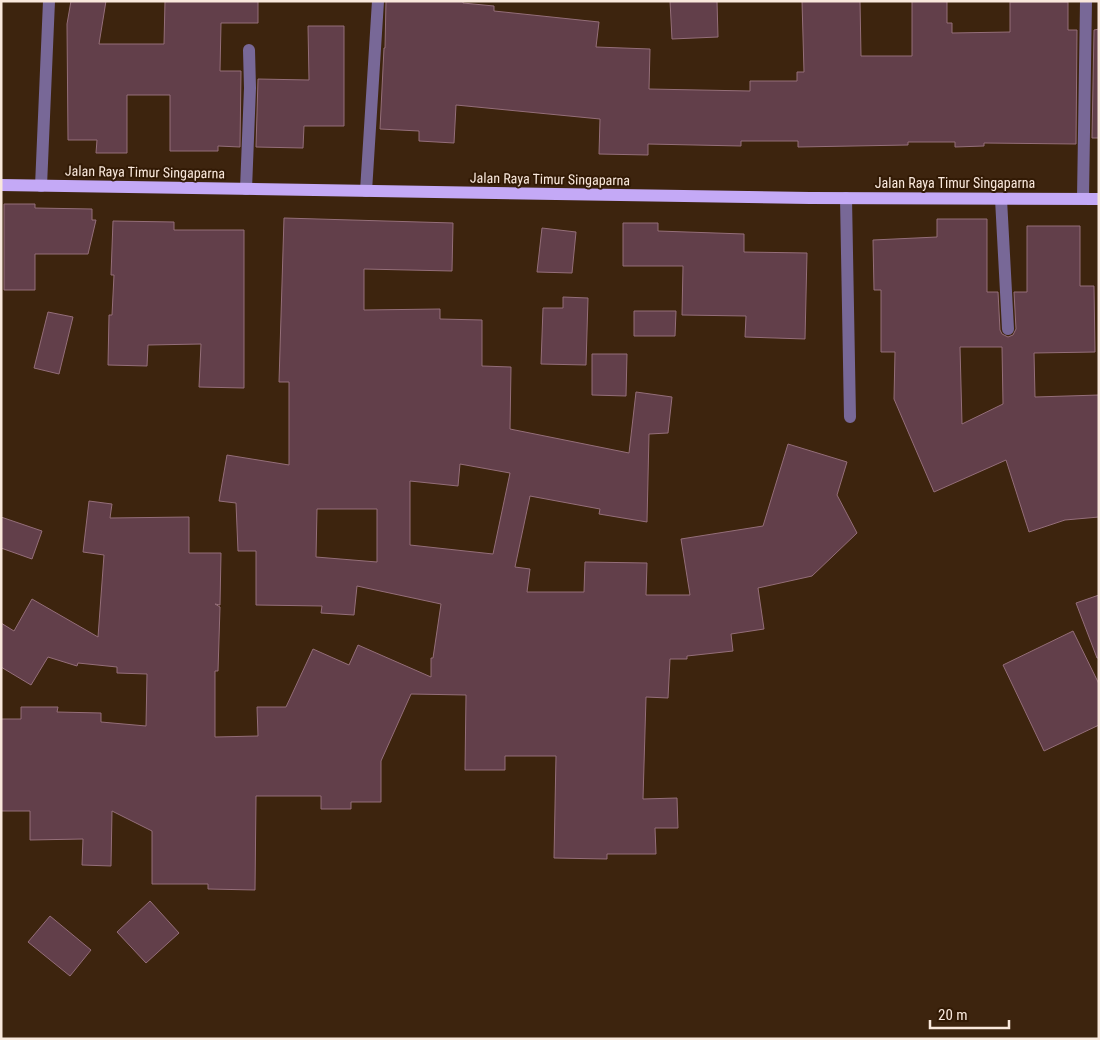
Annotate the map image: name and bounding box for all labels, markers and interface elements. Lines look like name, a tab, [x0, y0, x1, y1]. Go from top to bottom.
street label: Jalan Raya Timur Singaparna	[65, 163, 225, 181]
street label: Jalan Raya Timur Singaparna	[470, 170, 630, 188]
street label: Jalan Raya Timur Singaparna	[875, 175, 1035, 191]
scale bar	[930, 998, 1009, 1030]
text: 20 m	[938, 1006, 968, 1024]

